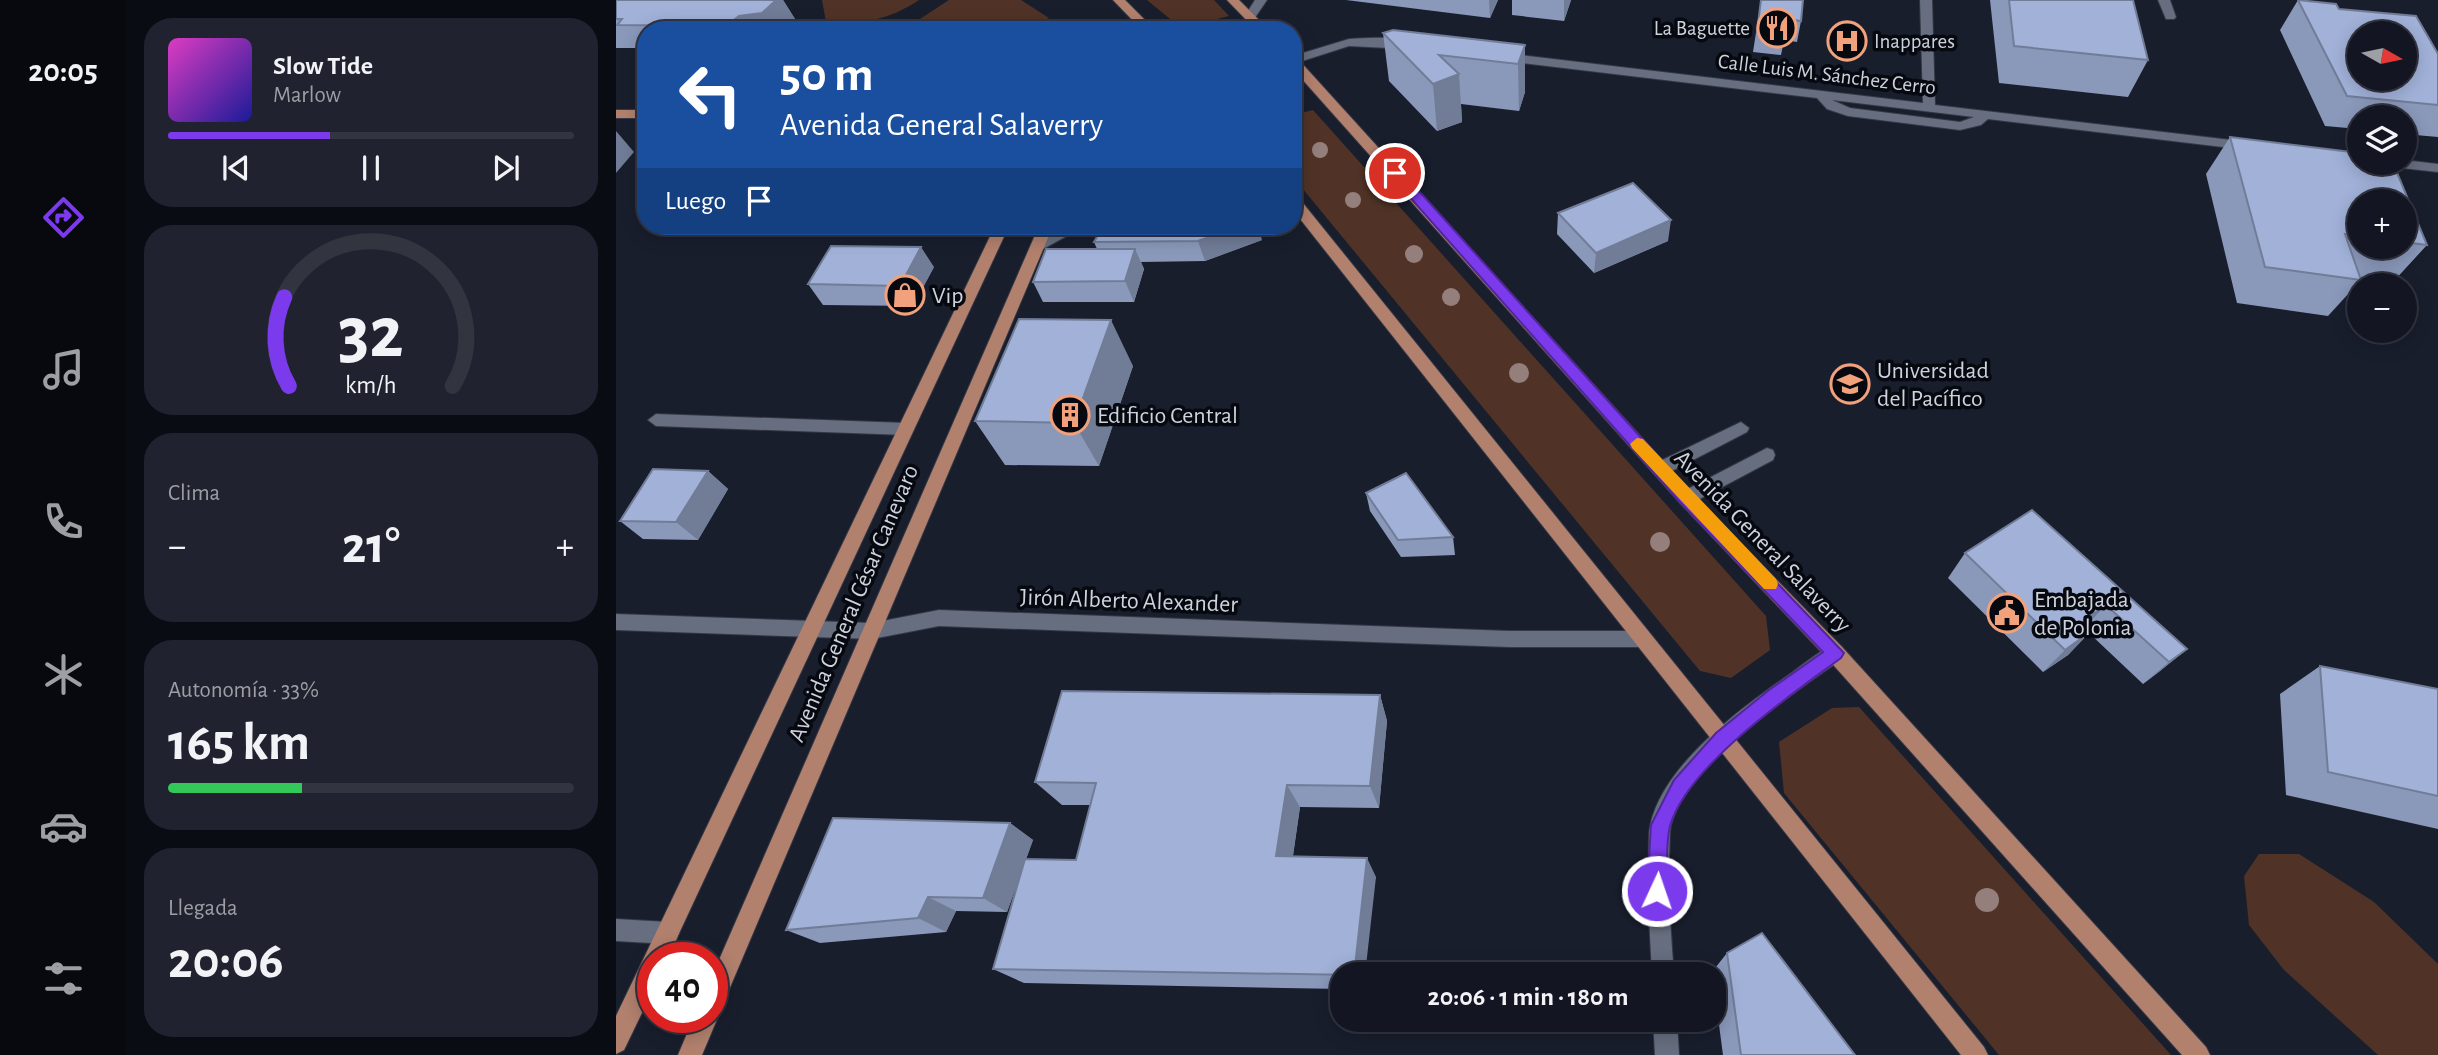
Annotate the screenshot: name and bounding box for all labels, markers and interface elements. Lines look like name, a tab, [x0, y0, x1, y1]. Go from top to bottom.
restaurant icon: La Baguette	[1756, 7, 1798, 49]
place label: La Baguette	[1654, 18, 1750, 39]
hospital icon: Inappares	[1826, 20, 1868, 62]
north arrow	[2347, 21, 2417, 91]
map controls	[2347, 21, 2417, 343]
place label: Inappares	[1874, 31, 1955, 52]
icon: left	[665, 49, 756, 140]
text: 50 m	[780, 51, 874, 100]
street label: Calle Luis M. Sánchez Cerro	[1717, 51, 1937, 98]
text: Slow Tide	[273, 53, 373, 79]
text: 20:05	[28, 55, 98, 87]
text: Marlow	[273, 84, 341, 107]
button: layers	[2347, 105, 2417, 175]
text: Avenida General Salaverry	[780, 109, 1103, 141]
pin	[1365, 143, 1425, 203]
icon: previous	[217, 149, 255, 187]
icon: pause	[352, 149, 390, 187]
icon: next	[487, 149, 525, 187]
icon: arrive	[1376, 154, 1414, 192]
icon: arrive	[740, 182, 778, 220]
text: Luego	[665, 188, 726, 214]
button: +	[2347, 189, 2417, 259]
icon: directions	[39, 193, 88, 242]
button: −	[2347, 273, 2417, 343]
shop icon: Vip	[884, 274, 926, 316]
place label: Vip	[932, 284, 964, 308]
text: 32	[338, 299, 404, 372]
icon: music	[39, 345, 88, 394]
place label: Universidad del Pacífico	[1877, 359, 1989, 411]
school or university icon: Universidad del Pacífico	[1829, 363, 1871, 405]
text: km/h	[345, 373, 397, 398]
building icon: Edificio Central	[1049, 394, 1091, 436]
place label: Edificio Central	[1097, 404, 1238, 428]
street label: Avenida General Salaverry	[1669, 446, 1855, 637]
street label: Avenida General César Canevaro	[785, 461, 923, 745]
text: Clima	[168, 482, 220, 505]
icon: phone	[39, 497, 88, 546]
text: 21°	[342, 520, 400, 572]
text: −	[168, 528, 186, 566]
text: +	[556, 528, 574, 566]
street label: Jirón Alberto Alexander	[1020, 585, 1239, 617]
place label: Embajada de Polonia	[2034, 588, 2131, 640]
public building icon: Embajada de Polonia	[1986, 592, 2028, 634]
icon: climate	[39, 650, 88, 699]
text: Autonomía · 33%	[168, 679, 319, 702]
text: 165 km	[168, 717, 310, 769]
icon: car	[39, 802, 88, 851]
position arrow	[1620, 854, 1694, 928]
text: Llegada	[168, 897, 238, 920]
text: 20:06	[168, 935, 284, 987]
speed limit sign: 40	[637, 942, 728, 1033]
icon: filters	[39, 954, 88, 1003]
text: 20:06 · 1 min · 180 m	[1428, 984, 1628, 1010]

